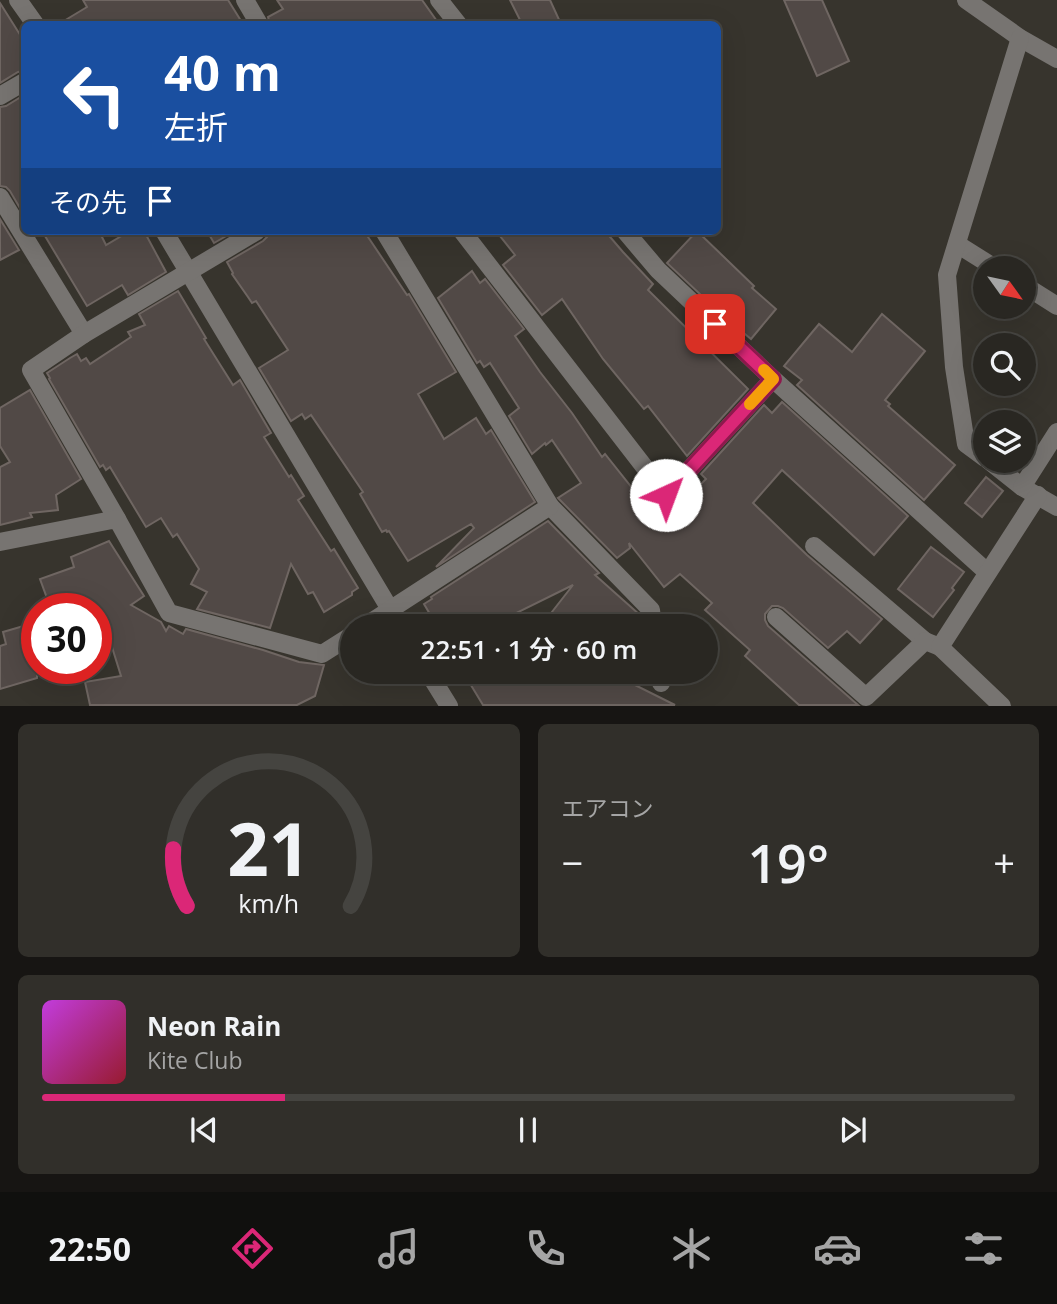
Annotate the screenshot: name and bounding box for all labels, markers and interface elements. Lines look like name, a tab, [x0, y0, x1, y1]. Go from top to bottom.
text: 40 m	[164, 39, 281, 105]
icon: left	[49, 49, 140, 140]
text: 左折	[164, 105, 228, 148]
icon: arrive	[141, 182, 179, 220]
text: その先	[49, 184, 127, 220]
north arrow	[973, 256, 1036, 318]
map controls	[973, 256, 1036, 473]
pin	[685, 294, 745, 354]
icon: arrive	[696, 305, 734, 343]
button: search	[973, 333, 1036, 396]
button: layers	[973, 410, 1036, 473]
position arrow	[629, 458, 703, 532]
speed limit sign: 30	[21, 593, 112, 684]
text: 22:51 · 1 分 · 60 m	[421, 631, 637, 667]
text: エアコン	[562, 792, 654, 824]
text: 21	[227, 799, 310, 898]
text: 19°	[747, 827, 829, 898]
text: −	[562, 836, 583, 888]
text: +	[993, 836, 1015, 888]
text: km/h	[238, 886, 299, 920]
text: Neon Rain	[147, 1008, 281, 1044]
text: Kite Club	[147, 1044, 242, 1076]
icon: previous	[185, 1111, 223, 1149]
icon: pause	[509, 1111, 547, 1149]
icon: next	[834, 1111, 872, 1149]
icon: directions	[228, 1224, 277, 1273]
icon: music	[374, 1224, 423, 1273]
icon: phone	[521, 1224, 570, 1273]
icon: climate	[667, 1224, 716, 1273]
icon: car	[813, 1224, 862, 1273]
icon: filters	[959, 1224, 1008, 1273]
text: 22:50	[49, 1227, 131, 1270]

